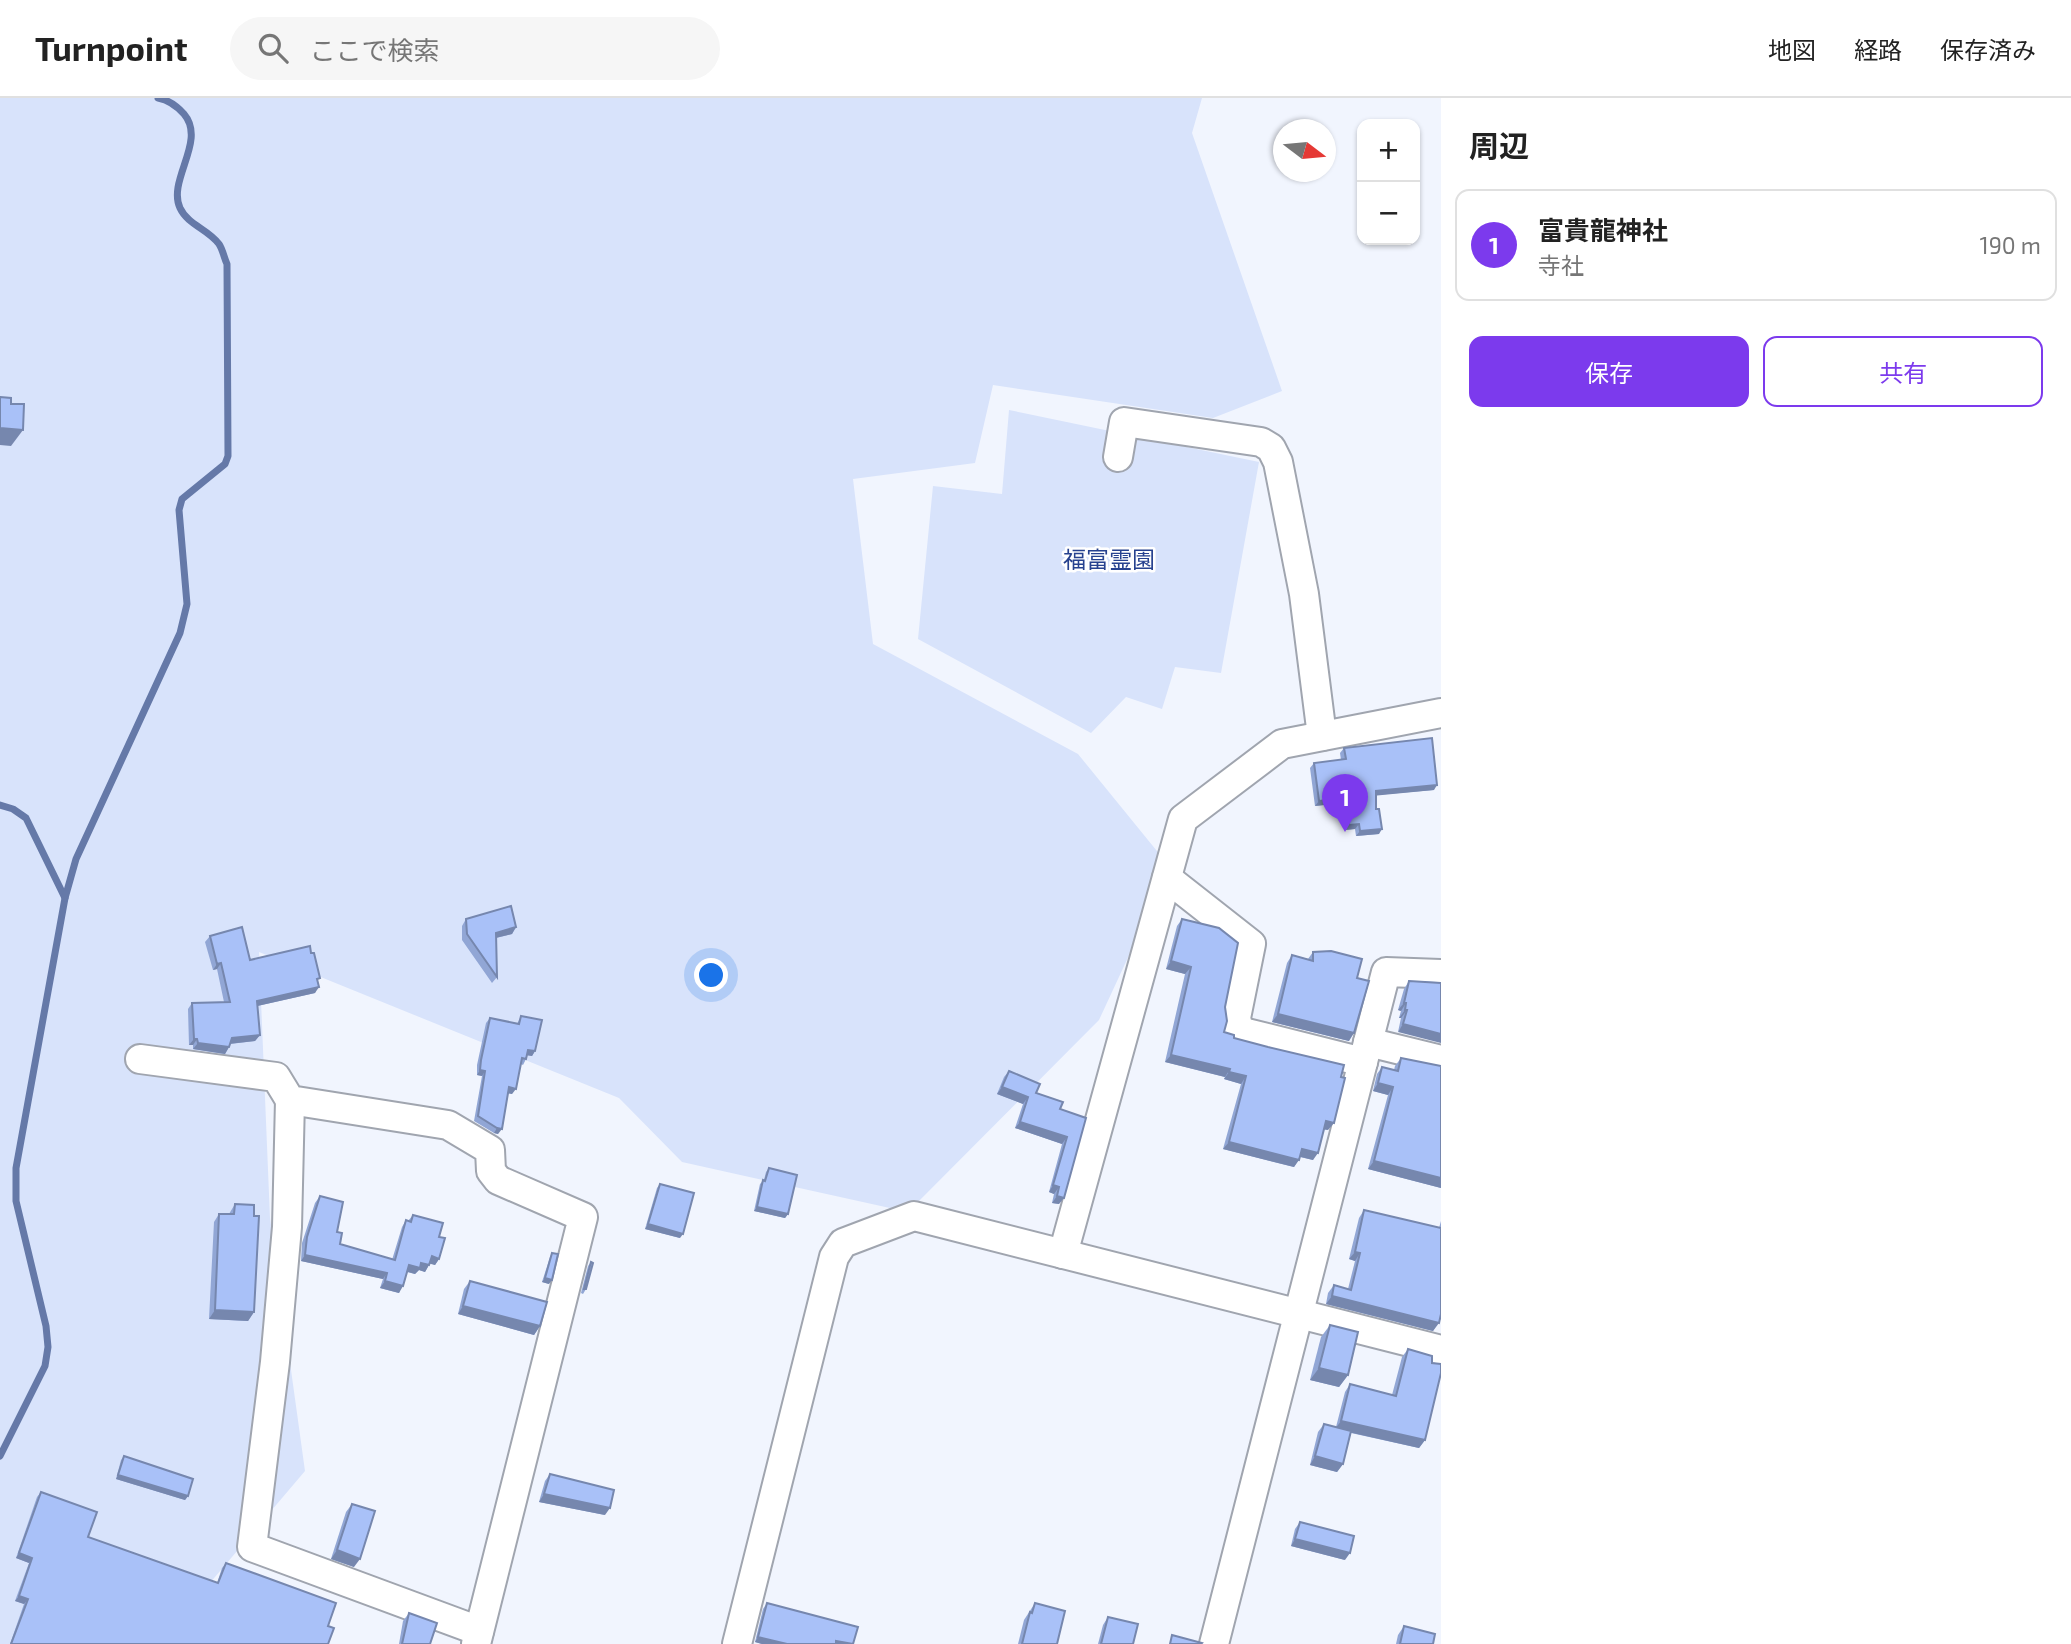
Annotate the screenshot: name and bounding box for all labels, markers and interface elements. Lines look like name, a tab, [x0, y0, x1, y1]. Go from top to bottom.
search box	[230, 17, 720, 80]
text: Turnpoint	[35, 28, 188, 68]
icon: search	[254, 29, 292, 67]
text: ここで検索	[310, 34, 440, 65]
text: 地図	[1768, 35, 1816, 64]
text: 経路	[1854, 35, 1902, 64]
text: 保存済み	[1940, 35, 2036, 64]
north arrow	[1273, 119, 1336, 182]
map controls	[1357, 119, 1420, 245]
button: +	[1357, 119, 1420, 182]
text: 周辺	[1469, 127, 1529, 163]
button: −	[1357, 182, 1420, 245]
text: 富貴龍神社	[1538, 214, 1668, 245]
text: 1	[1489, 231, 1499, 259]
text: 190 m	[1980, 231, 2041, 259]
text: 寺社	[1538, 251, 1584, 279]
button: 保存	[1469, 336, 1749, 407]
button: 共有	[1763, 336, 2043, 407]
park label: 福富霊園	[1063, 545, 1155, 573]
pin: 1	[1322, 774, 1368, 832]
your location	[694, 958, 728, 992]

